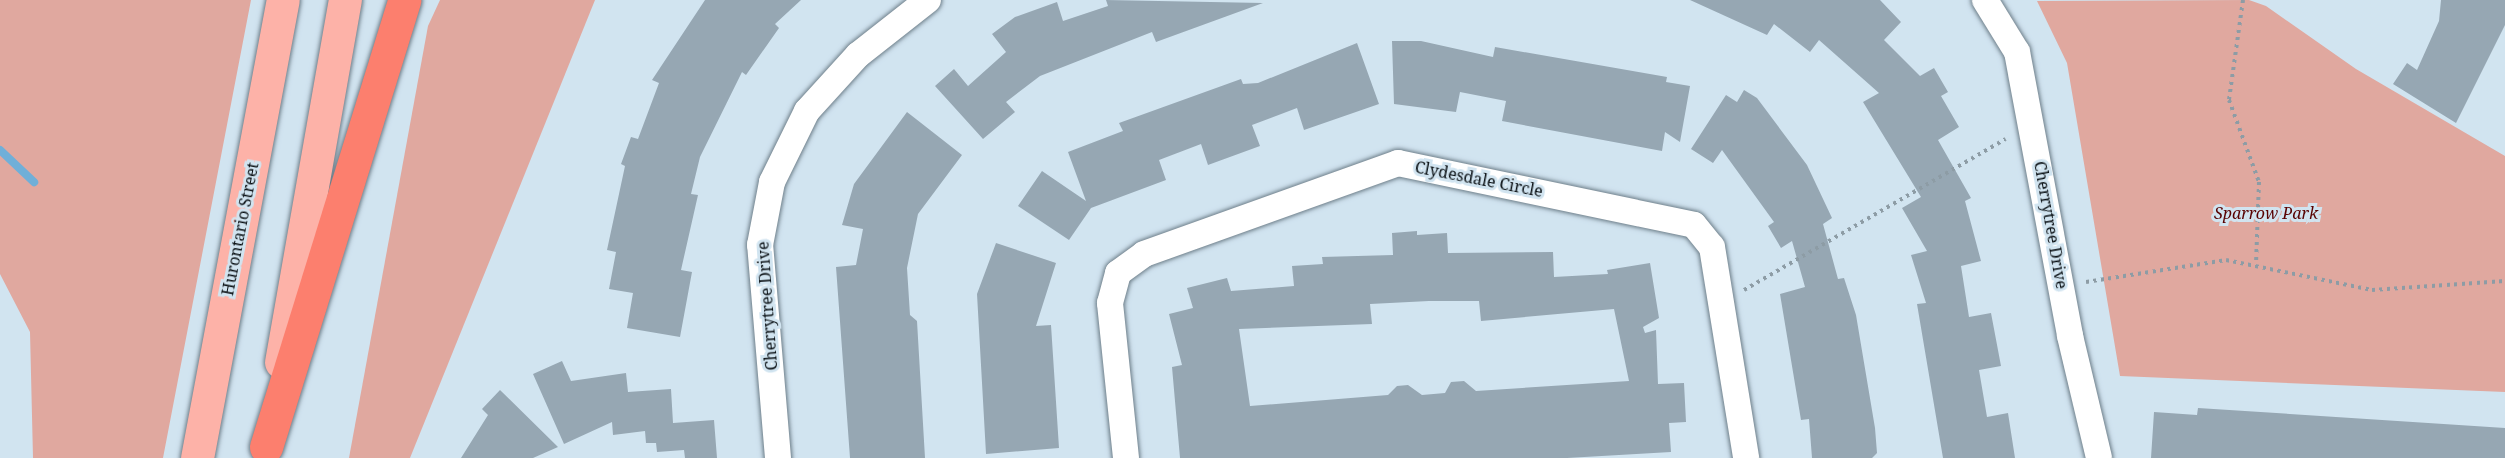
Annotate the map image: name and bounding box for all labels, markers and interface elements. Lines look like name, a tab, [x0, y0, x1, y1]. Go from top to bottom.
street label: Clydesdale Circle	[1413, 157, 1545, 201]
street label: Cherrytree Drive	[2030, 160, 2072, 290]
street label: Hurontario Street	[218, 161, 262, 297]
park label: Sparrow Park	[2214, 203, 2318, 223]
street label: Cherrytree Drive	[753, 241, 781, 371]

